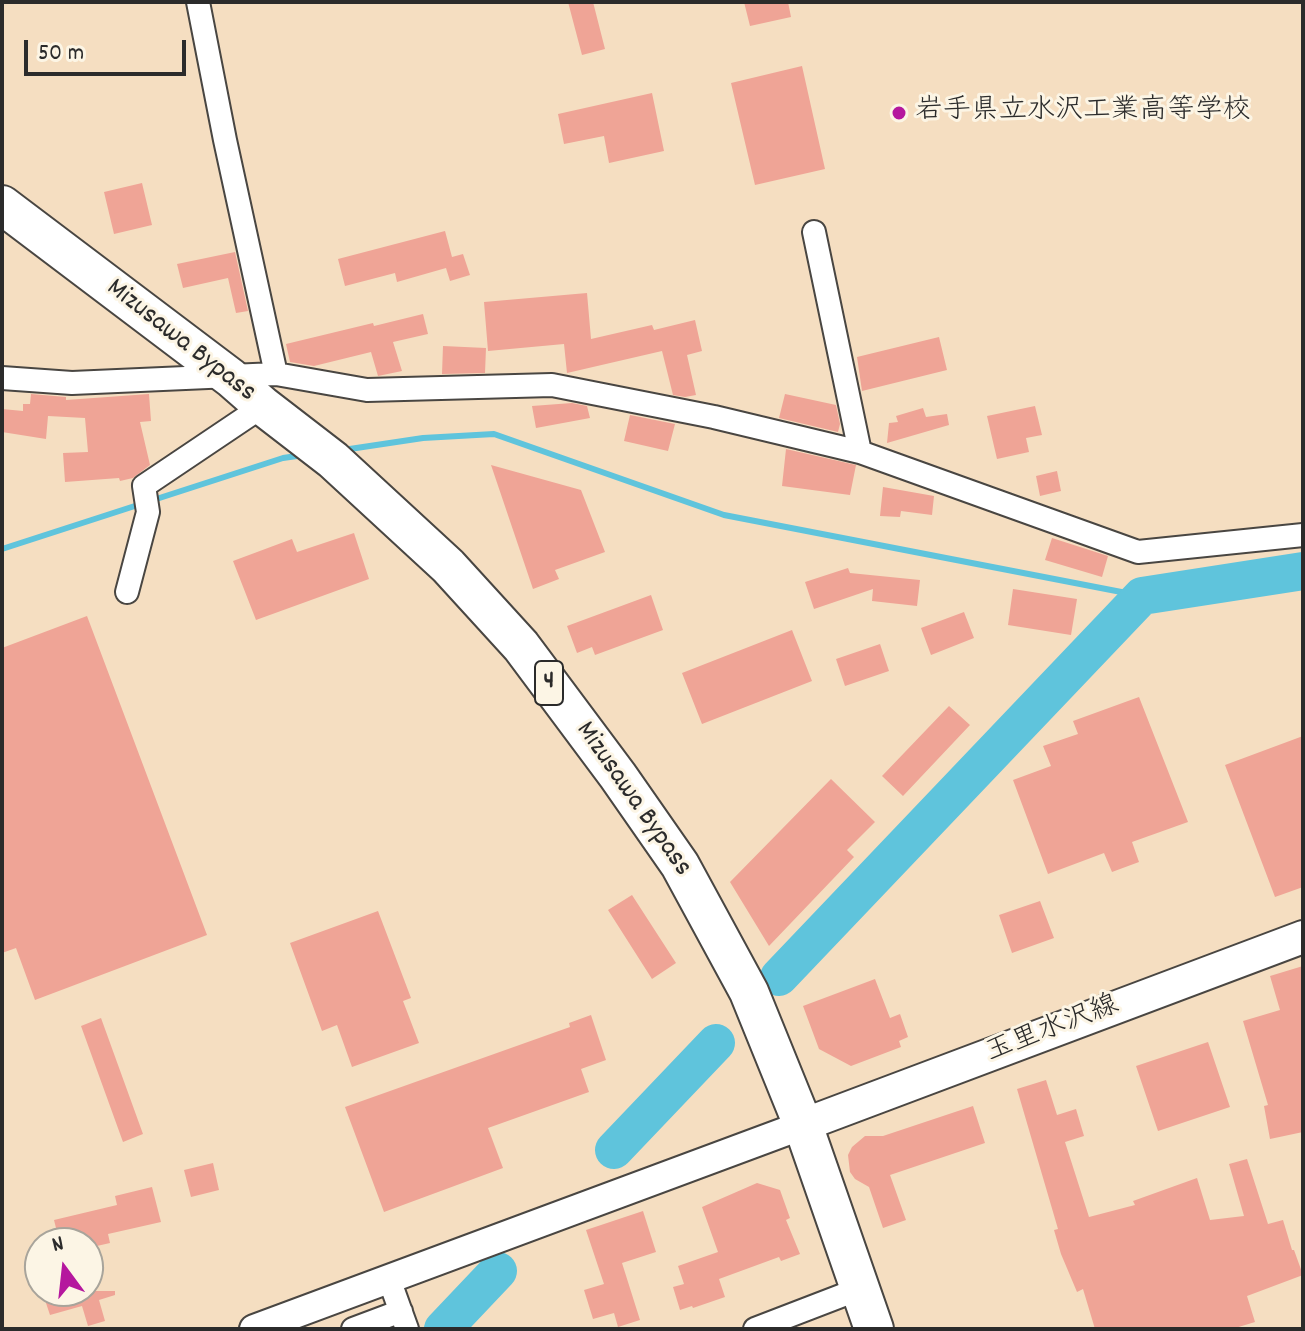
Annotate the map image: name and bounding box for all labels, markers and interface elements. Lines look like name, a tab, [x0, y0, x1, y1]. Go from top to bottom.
scale bar	[28, 24, 190, 74]
text: 50 m	[38, 37, 84, 71]
place label: 岩手県立水沢工業高等学校	[915, 96, 1251, 130]
marker: 岩手県立水沢工業高等学校	[890, 104, 908, 122]
street label: Mizusawa Bypass	[98, 273, 262, 411]
road number: 4	[535, 661, 563, 705]
street label: Mizusawa Bypass	[566, 716, 698, 884]
street label: 玉里水沢線	[982, 990, 1124, 1072]
north arrow	[24, 1227, 104, 1307]
text: N	[49, 1229, 67, 1262]

